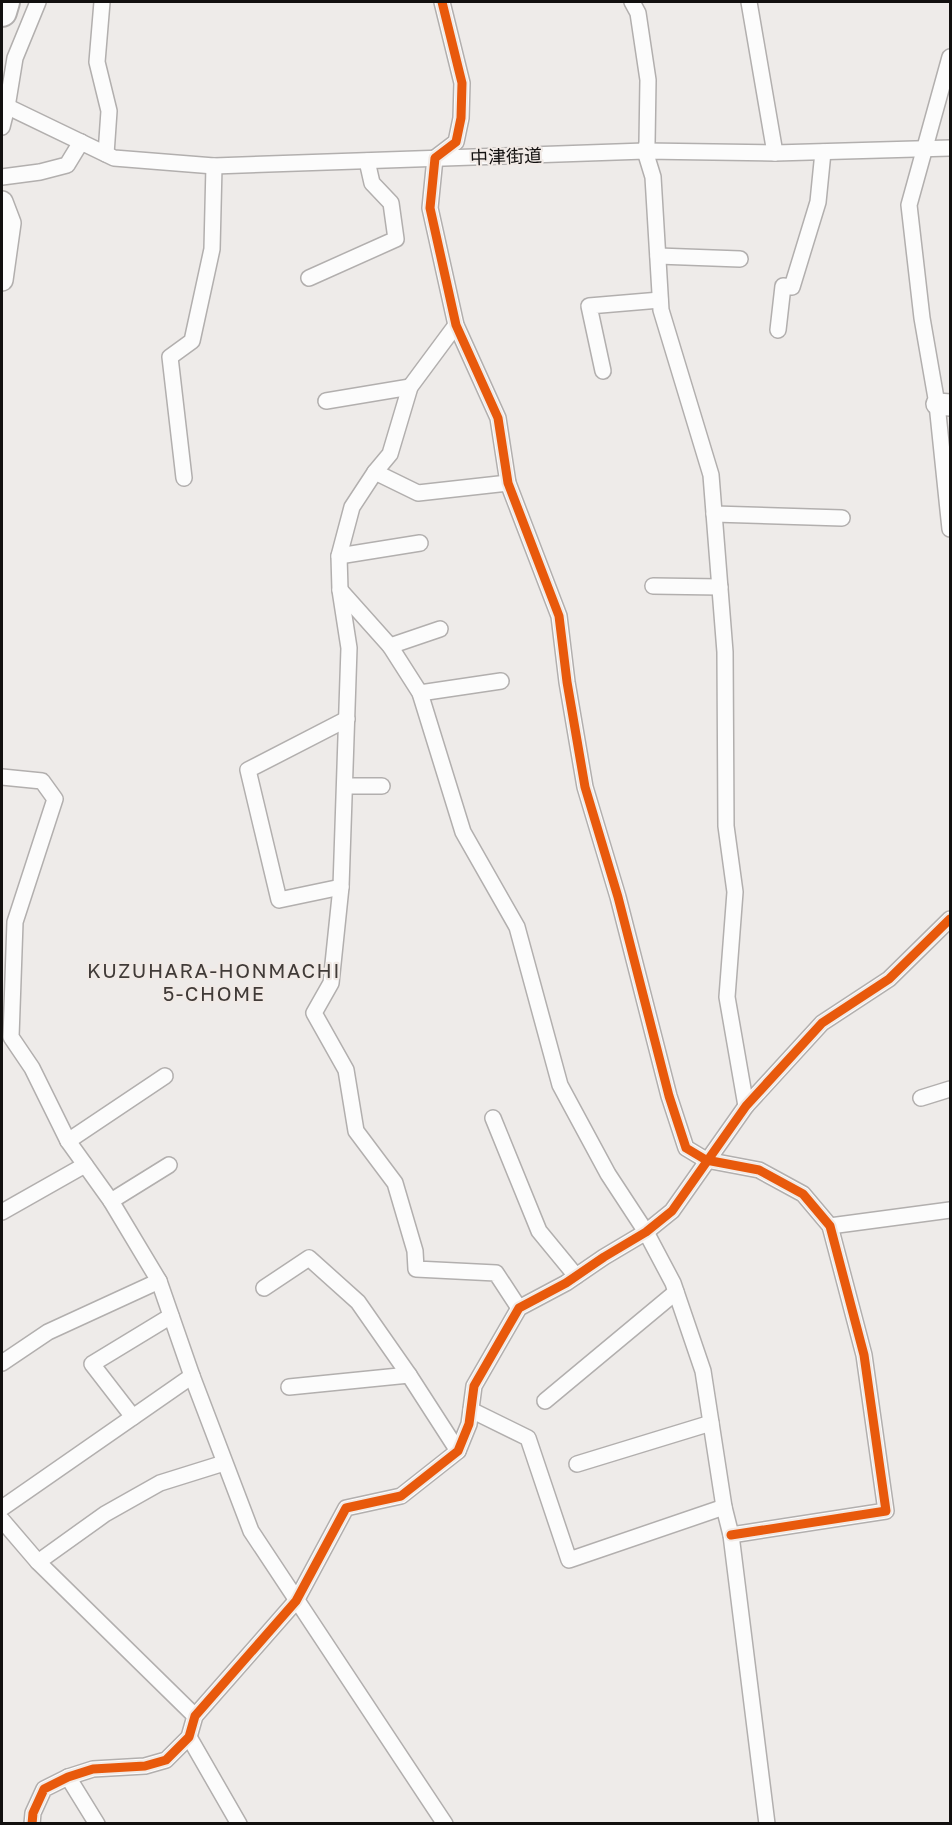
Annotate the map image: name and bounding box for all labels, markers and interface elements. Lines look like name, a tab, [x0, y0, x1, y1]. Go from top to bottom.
street label: 中津街道	[470, 144, 542, 168]
district label: KUZUHARA-HONMACHI 5-CHOME	[87, 958, 341, 1005]

